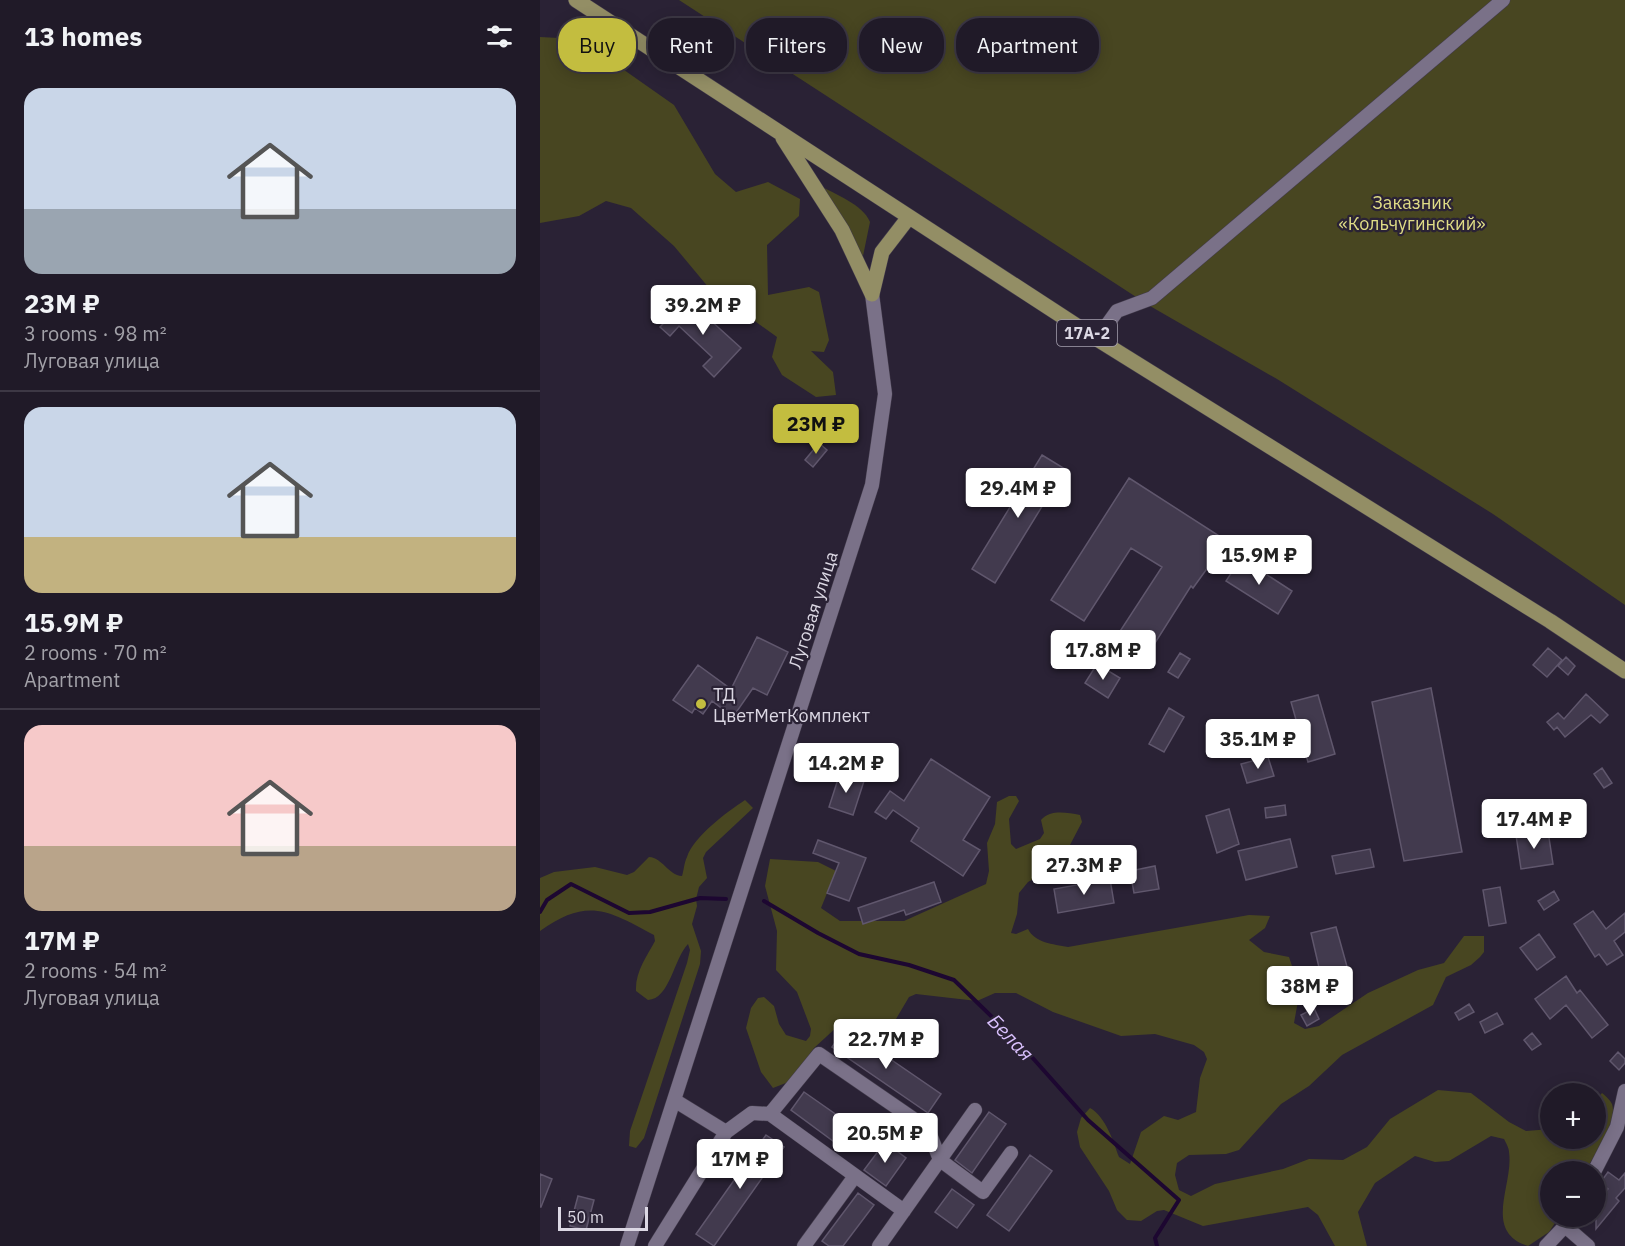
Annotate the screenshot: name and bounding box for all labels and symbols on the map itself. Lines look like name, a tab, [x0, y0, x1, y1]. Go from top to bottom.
park label: Заказник «Кольчугинский»	[1339, 191, 1485, 235]
pin: 39.2M ₽	[648, 285, 758, 336]
road number: 17А-2	[1057, 320, 1117, 346]
pin: 23M ₽	[774, 404, 858, 455]
pin: 29.4M ₽	[963, 468, 1073, 519]
pin: 15.9M ₽	[1204, 535, 1314, 586]
street label: Луговая улица	[783, 548, 843, 672]
pin: 17.8M ₽	[1048, 630, 1158, 681]
place label: ТД ЦветМетКомплект	[713, 683, 870, 727]
marker: ТД ЦветМетКомплект	[694, 697, 708, 711]
pin: 35.1M ₽	[1203, 719, 1313, 770]
pin: 14.2M ₽	[791, 743, 901, 794]
pin: 17.4M ₽	[1479, 799, 1589, 850]
pin: 27.3M ₽	[1029, 845, 1139, 896]
pin: 38M ₽	[1268, 966, 1352, 1017]
water label: Белая	[982, 1008, 1040, 1066]
pin: 22.7M ₽	[831, 1019, 941, 1070]
pin: 20.5M ₽	[830, 1113, 940, 1164]
pin: 17M ₽	[698, 1139, 782, 1190]
scale bar	[558, 1204, 648, 1232]

